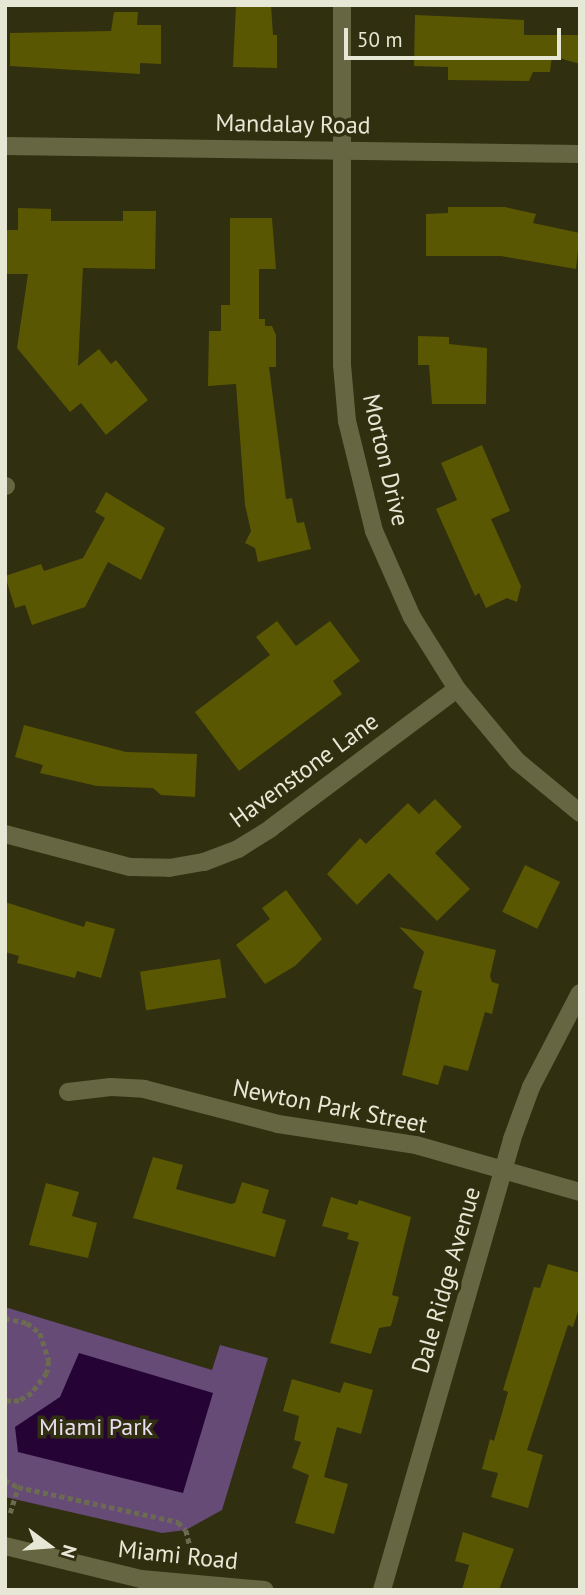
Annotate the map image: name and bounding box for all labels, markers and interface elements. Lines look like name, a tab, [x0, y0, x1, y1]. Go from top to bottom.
scale bar	[347, 14, 564, 58]
text: 50 m	[357, 26, 403, 53]
street label: Mandalay Road	[215, 108, 371, 140]
street label: Morton Drive	[357, 391, 415, 529]
street label: Havenstone Lane	[224, 707, 384, 833]
street label: Newton Park Street	[230, 1073, 430, 1139]
street label: Dale Ridge Avenue	[406, 1183, 486, 1377]
park label: Miami Park	[39, 1413, 153, 1441]
north arrow	[14, 1511, 84, 1581]
street label: Miami Road	[117, 1534, 239, 1576]
text: N	[56, 1542, 82, 1561]

